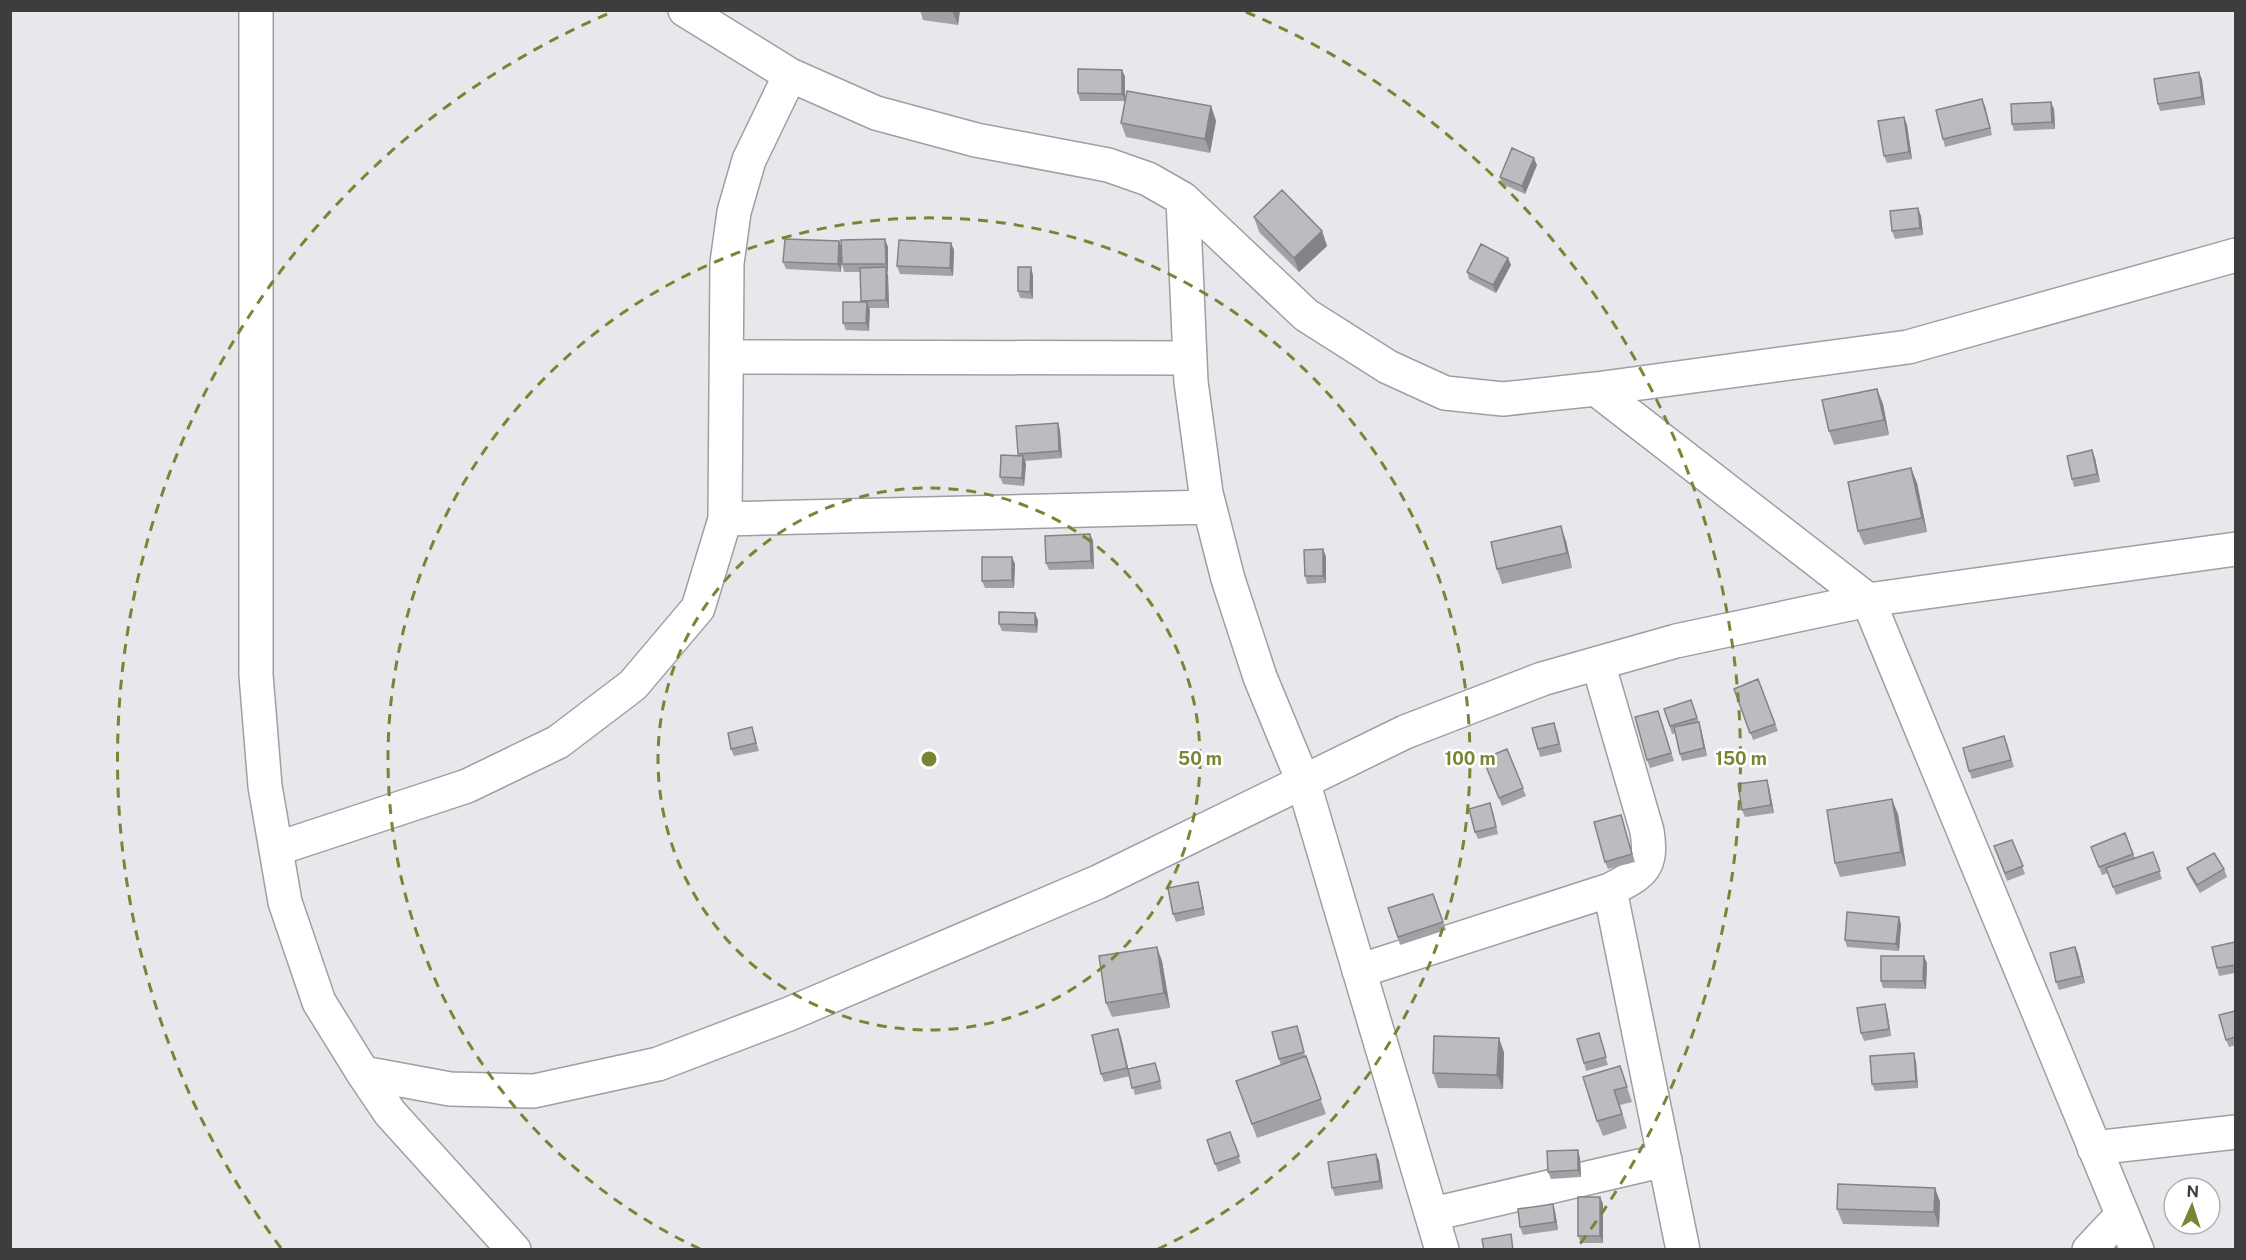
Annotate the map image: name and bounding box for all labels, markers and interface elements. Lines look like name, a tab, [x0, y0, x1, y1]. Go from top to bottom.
text: 50 m	[1178, 748, 1222, 769]
text: 100 m	[1444, 748, 1496, 769]
text: 150 m	[1715, 748, 1767, 769]
centre of rings	[919, 749, 939, 769]
north arrow	[2162, 1176, 2222, 1236]
text: N	[2186, 1182, 2200, 1201]

